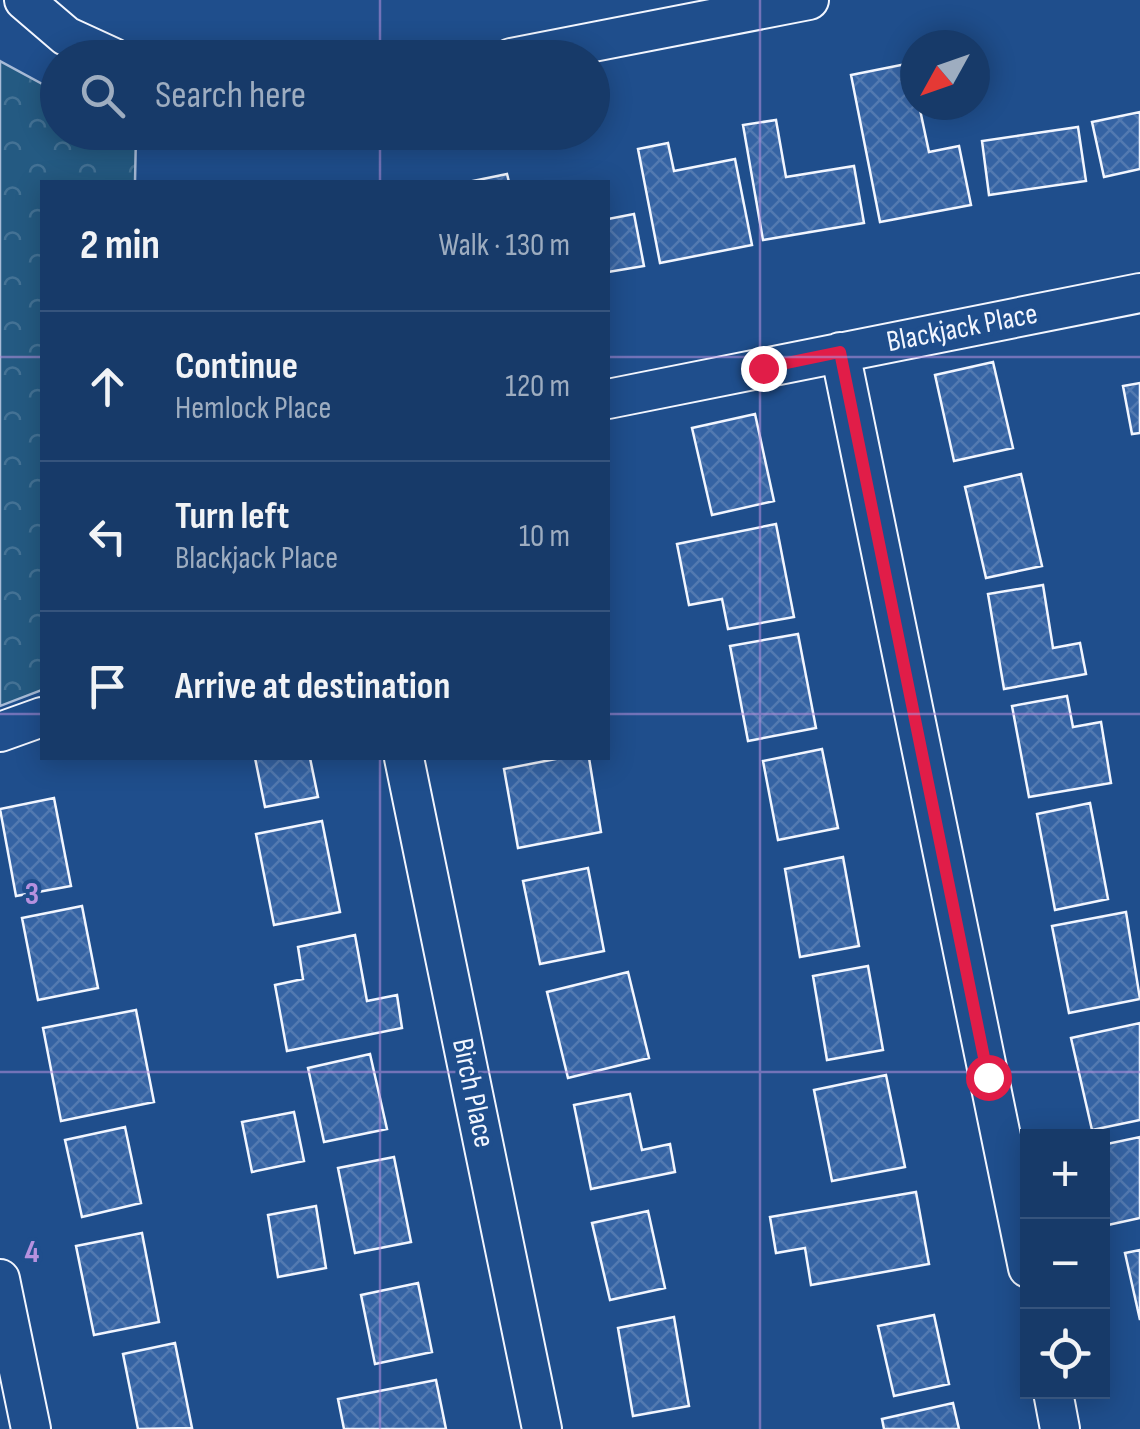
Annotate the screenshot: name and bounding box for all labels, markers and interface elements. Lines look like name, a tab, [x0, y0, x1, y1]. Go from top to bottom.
north arrow	[900, 30, 990, 120]
search box	[40, 40, 610, 150]
icon: search	[75, 68, 130, 123]
text: Search here	[155, 73, 306, 118]
text: 2 min	[80, 220, 160, 271]
text: Walk · 130 m	[438, 226, 570, 265]
street label: Blackjack Place	[884, 296, 1040, 360]
text: Continue	[175, 344, 298, 389]
route end	[741, 346, 787, 392]
icon: ahead	[80, 359, 135, 414]
text: 120 m	[505, 367, 570, 406]
text: Hemlock Place	[175, 389, 331, 428]
text: Turn left	[175, 494, 289, 539]
icon: left	[80, 509, 135, 564]
text: 10 m	[519, 517, 570, 556]
text: Blackjack Place	[175, 539, 338, 578]
icon: arrive	[80, 659, 135, 714]
text: Arrive at destination	[175, 664, 450, 709]
text: 3	[25, 875, 39, 914]
street label: Birch Place	[444, 1035, 502, 1151]
route start	[966, 1055, 1012, 1101]
map controls	[1020, 1129, 1110, 1399]
button: +	[1020, 1129, 1110, 1219]
button: −	[1020, 1219, 1110, 1309]
text: 4	[25, 1233, 40, 1272]
button: locate	[1020, 1309, 1110, 1399]

